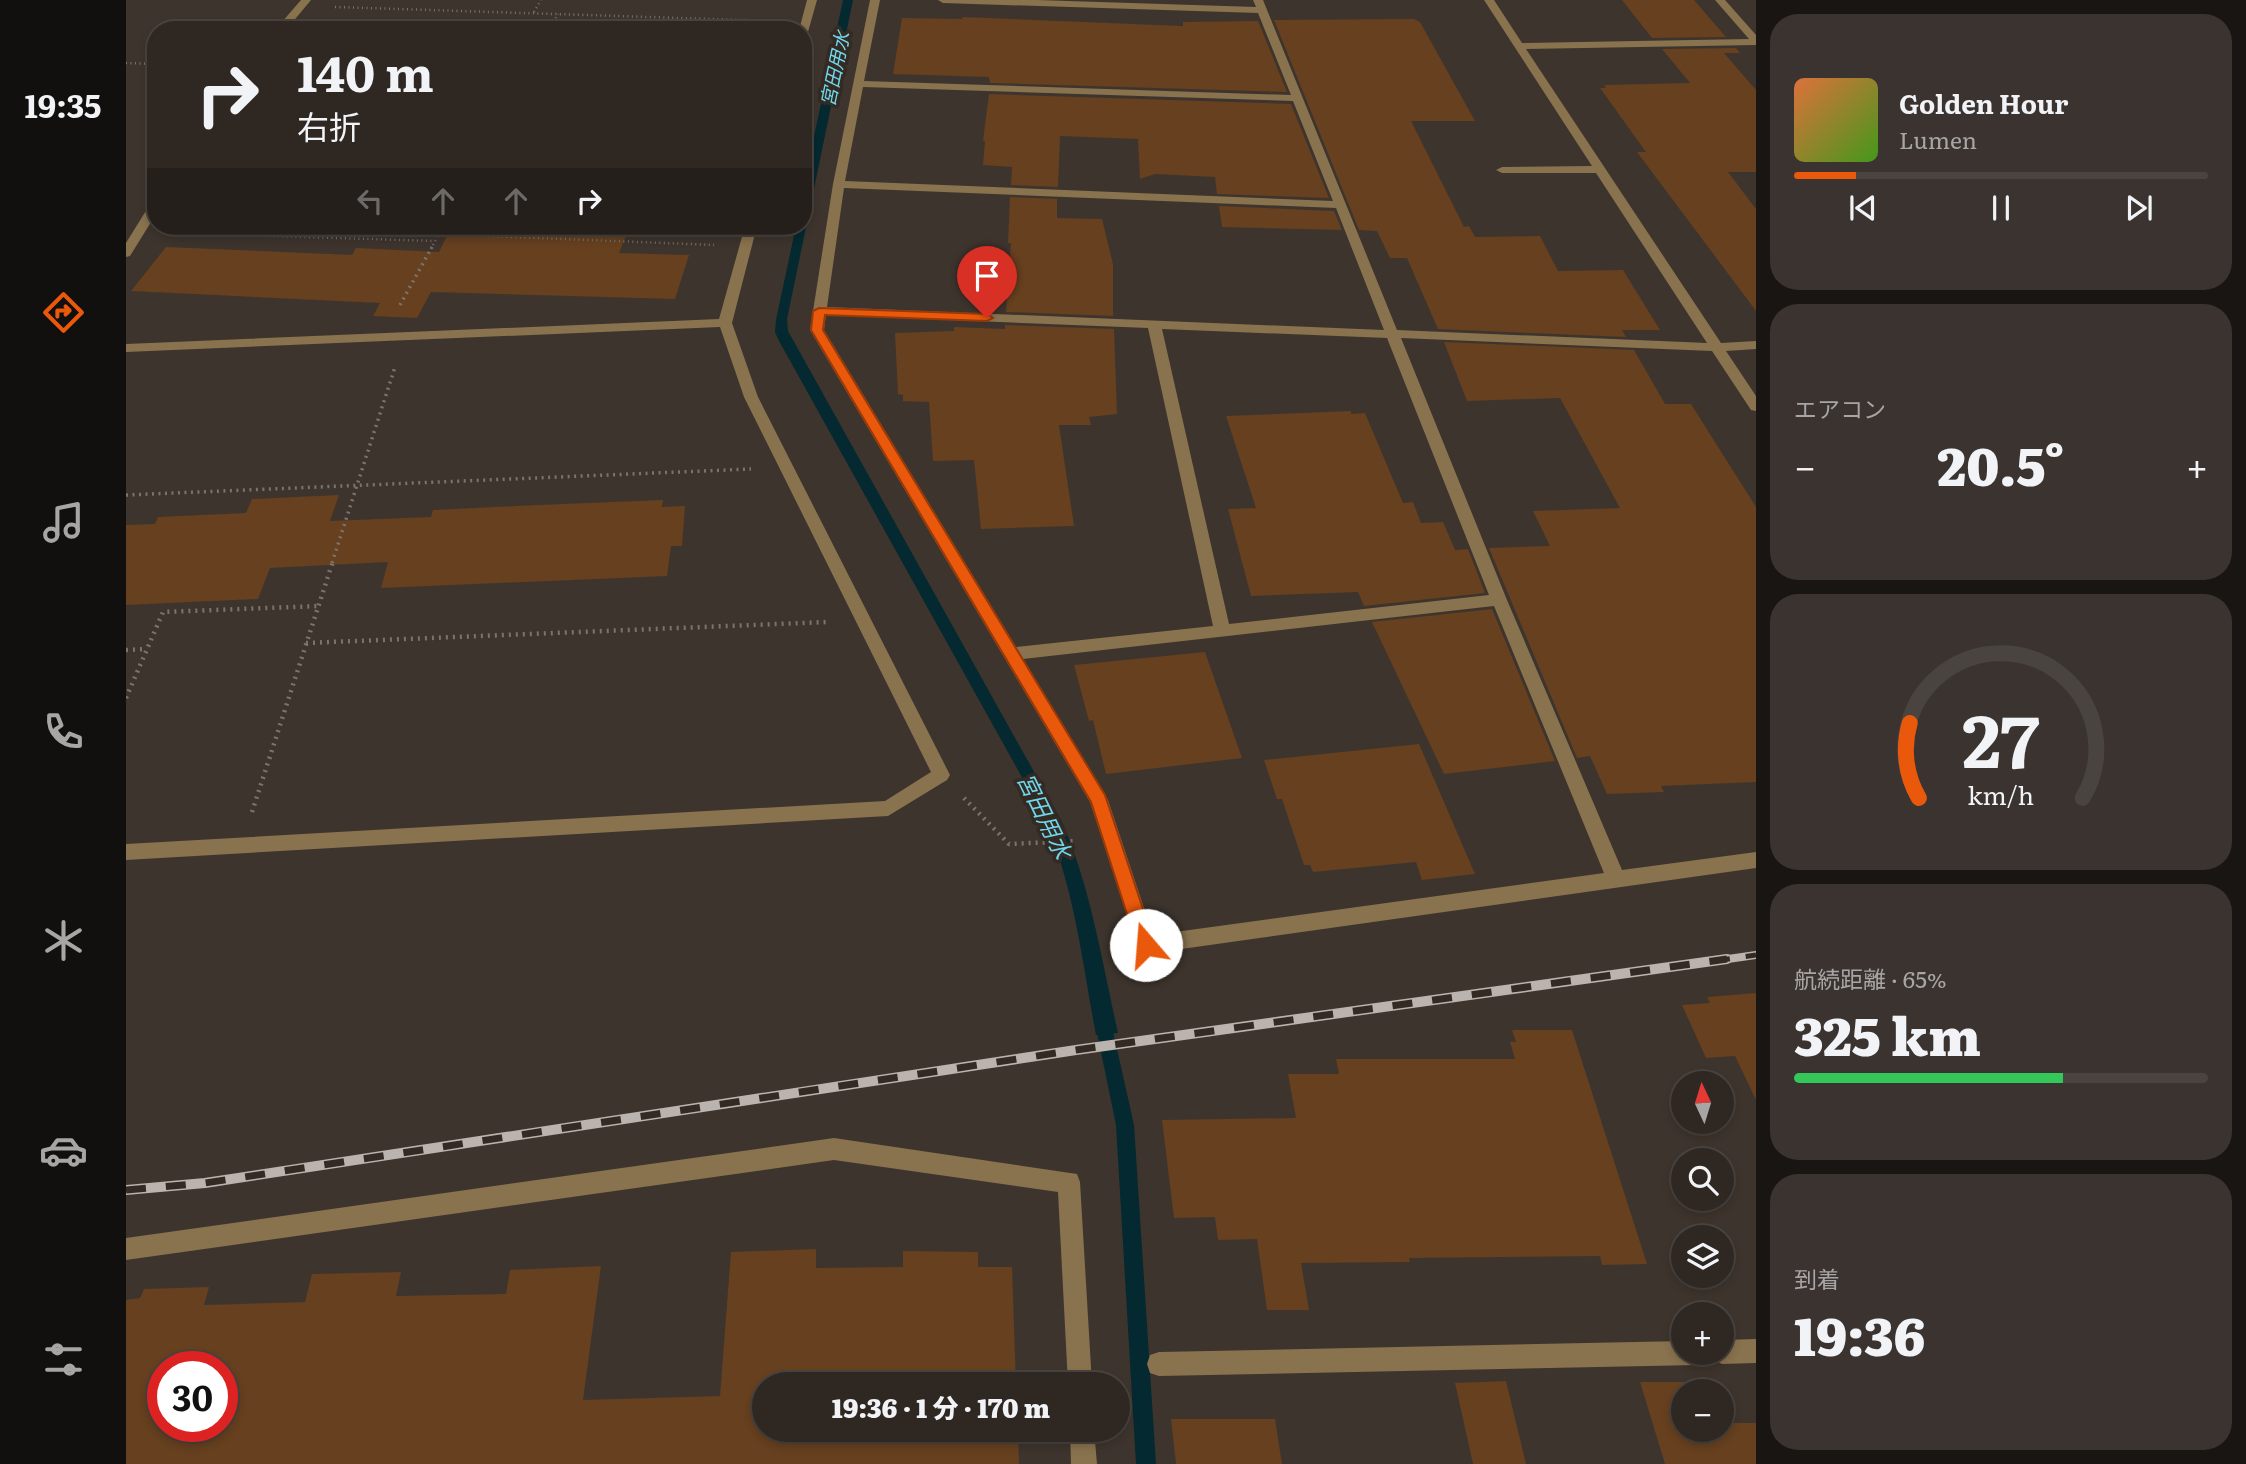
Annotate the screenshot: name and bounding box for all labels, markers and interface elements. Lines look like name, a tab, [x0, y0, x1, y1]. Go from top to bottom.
water label: 宮田用水	[812, 27, 856, 109]
text: 140 m	[297, 34, 434, 107]
icon: right	[182, 49, 273, 140]
text: 19:35	[24, 80, 102, 128]
text: Golden Hour	[1899, 83, 2068, 122]
text: 右折	[297, 101, 361, 149]
text: Lumen	[1899, 122, 1977, 156]
icon: left	[351, 182, 389, 220]
icon: ahead	[424, 182, 462, 220]
icon: ahead	[497, 182, 535, 220]
icon: right	[570, 182, 608, 220]
icon: previous	[1844, 189, 1882, 227]
icon: pause	[1982, 189, 2020, 227]
icon: next	[2120, 189, 2158, 227]
pin	[957, 246, 1017, 318]
icon: arrive	[968, 257, 1006, 295]
icon: directions	[39, 288, 88, 337]
text: エアコン	[1794, 391, 1886, 425]
text: 20.5°	[1937, 425, 2065, 502]
text: −	[1794, 436, 1816, 493]
text: +	[2186, 436, 2208, 493]
icon: music	[39, 498, 88, 547]
text: 27	[1962, 682, 2040, 790]
icon: phone	[39, 707, 88, 756]
water label: 宮田用水	[1010, 766, 1083, 867]
text: km/h	[1968, 776, 2034, 813]
position arrow	[1109, 908, 1183, 982]
icon: climate	[39, 916, 88, 965]
text: 航続距離 · 65%	[1794, 961, 1946, 995]
text: 325 km	[1794, 995, 1981, 1072]
north arrow	[1671, 1071, 1734, 1134]
map controls	[1671, 1071, 1734, 1442]
icon: car	[39, 1126, 88, 1175]
button: search	[1671, 1148, 1734, 1211]
button: layers	[1671, 1225, 1734, 1288]
text: 到着	[1794, 1261, 1840, 1295]
text: 19:36	[1794, 1295, 1925, 1372]
button: +	[1671, 1302, 1734, 1365]
icon: filters	[39, 1335, 88, 1384]
speed limit sign: 30	[147, 1351, 238, 1442]
button: −	[1671, 1379, 1734, 1442]
text: 19:36 · 1 分 · 170 m	[832, 1387, 1050, 1426]

